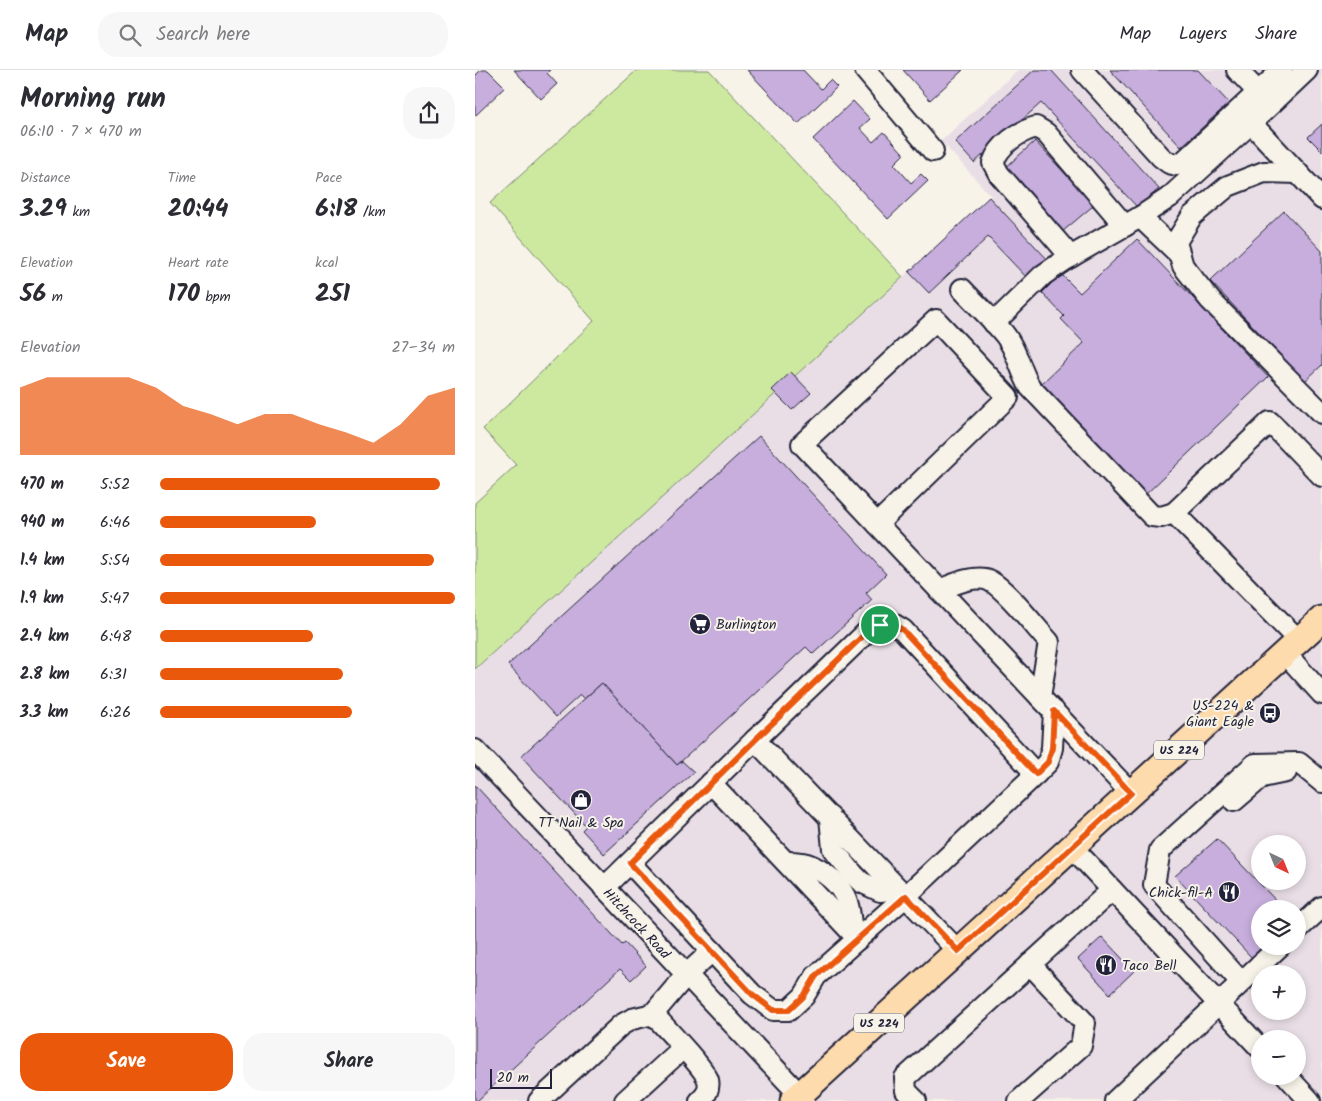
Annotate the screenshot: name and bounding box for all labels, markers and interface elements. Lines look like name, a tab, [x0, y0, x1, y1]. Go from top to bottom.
search box	[98, 12, 448, 57]
text: Map	[25, 15, 68, 54]
text: Search here	[156, 20, 250, 50]
text: Map	[1120, 20, 1151, 49]
text: Layers	[1179, 20, 1227, 49]
text: Share	[1255, 20, 1297, 49]
icon: search	[116, 21, 144, 49]
text: Morning run	[20, 77, 166, 122]
button: share	[403, 87, 455, 139]
text: 06:10 · 7 × 470 m	[20, 119, 142, 144]
text: Distance	[20, 167, 70, 189]
text: Time	[168, 167, 196, 189]
text: Pace	[315, 167, 342, 189]
text: 3.29	[20, 189, 67, 229]
text: 20:44	[168, 189, 228, 229]
text: 6:18	[315, 189, 357, 229]
text: km	[67, 201, 90, 223]
text: /km	[357, 201, 386, 223]
text: Elevation	[20, 252, 73, 274]
text: Heart rate	[168, 252, 229, 274]
text: kcal	[315, 252, 338, 274]
text: 56	[20, 274, 46, 314]
text: 170	[168, 274, 200, 314]
text: 251	[315, 274, 350, 314]
text: m	[46, 286, 63, 308]
text: bpm	[200, 286, 231, 308]
text: Elevation	[20, 335, 81, 360]
text: 27–34 m	[391, 335, 455, 360]
text: 470 m	[20, 472, 64, 497]
text: 5:52	[100, 472, 130, 497]
text: 940 m	[20, 510, 64, 535]
text: 6:46	[100, 510, 131, 535]
text: 1.4 km	[20, 548, 65, 573]
text: 5:54	[100, 548, 130, 573]
text: 1.9 km	[20, 586, 64, 611]
text: 5:47	[100, 586, 129, 611]
pin	[859, 604, 901, 646]
icon: arrive	[866, 611, 894, 639]
supermarket icon: Burlington	[688, 612, 712, 636]
place label: Burlington	[716, 614, 776, 636]
text: 2.4 km	[20, 624, 69, 649]
text: 6:48	[100, 624, 131, 649]
text: 2.8 km	[20, 662, 70, 687]
text: 6:31	[100, 662, 127, 687]
place label: US-224 & Giant Eagle	[1186, 695, 1255, 733]
text: 3.3 km	[20, 700, 68, 725]
text: 6:26	[100, 700, 131, 725]
bus stop icon: US-224 & Giant Eagle	[1258, 701, 1282, 725]
road number: US 224	[1154, 740, 1204, 760]
shop icon: TT Nail & Spa	[569, 788, 593, 812]
place label: TT Nail & Spa	[538, 812, 624, 834]
north arrow	[1251, 835, 1306, 890]
map controls	[1251, 835, 1306, 1085]
restaurant icon: Chick-fil-A	[1217, 880, 1241, 904]
place label: Chick-fil-A	[1149, 882, 1213, 904]
street label: Hitchcock Road	[597, 883, 676, 965]
button: layers	[1251, 900, 1306, 955]
restaurant icon: Taco Bell	[1094, 953, 1118, 977]
place label: Taco Bell	[1122, 955, 1177, 977]
button: +	[1251, 965, 1306, 1020]
road number: US 224	[854, 1014, 904, 1032]
button: −	[1251, 1030, 1306, 1085]
button: Save	[20, 1033, 233, 1091]
button: Share	[243, 1033, 455, 1091]
scale bar	[490, 1066, 553, 1089]
text: 20 m	[497, 1067, 529, 1089]

